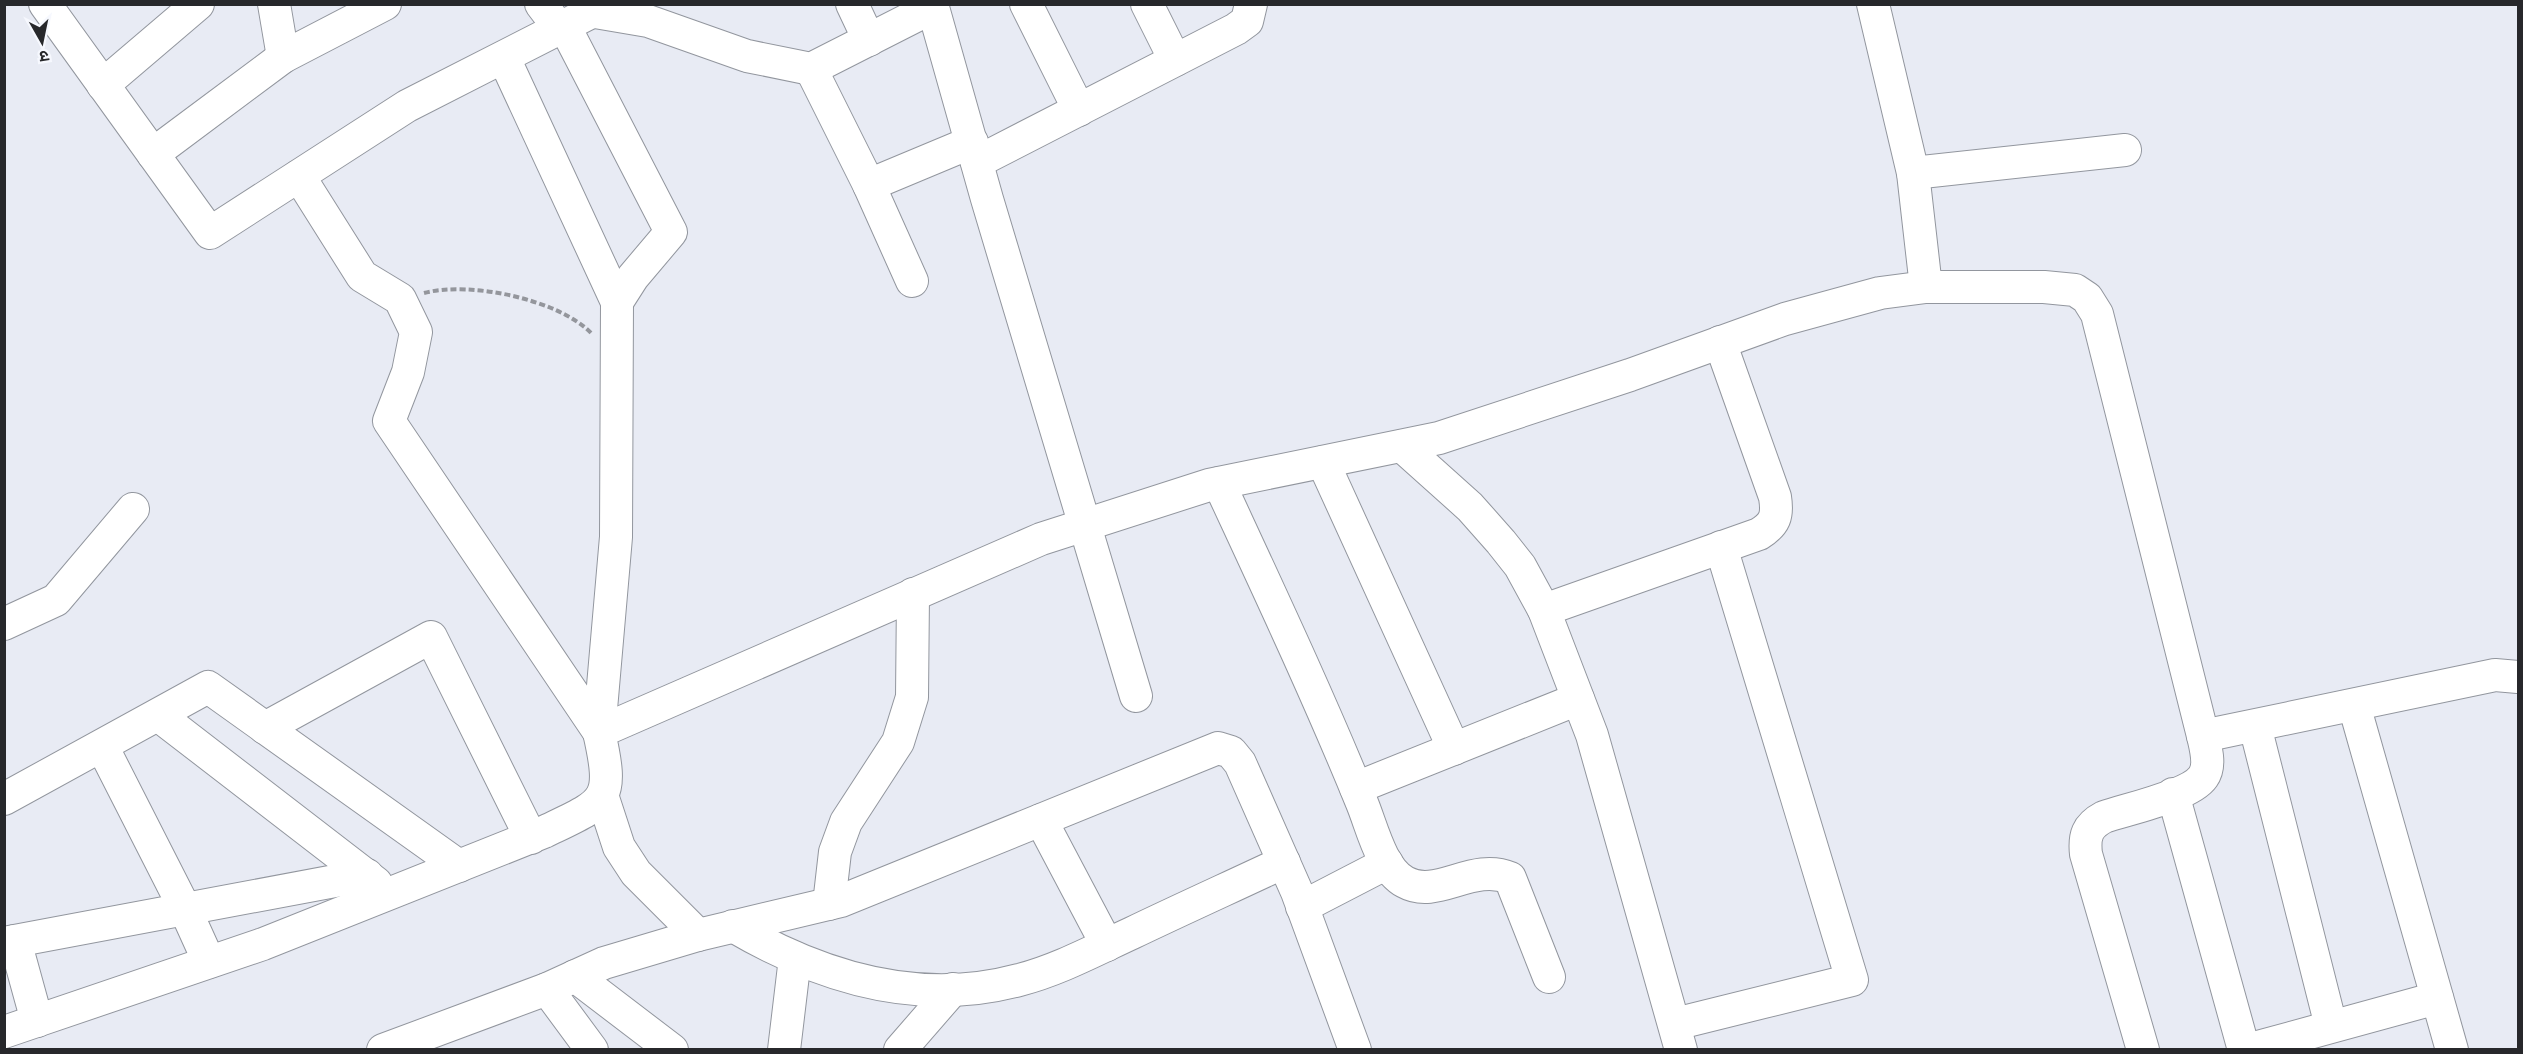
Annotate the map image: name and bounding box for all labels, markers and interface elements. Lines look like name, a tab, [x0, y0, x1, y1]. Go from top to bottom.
north arrow	[12, 12, 72, 72]
text: उ	[38, 46, 50, 67]

